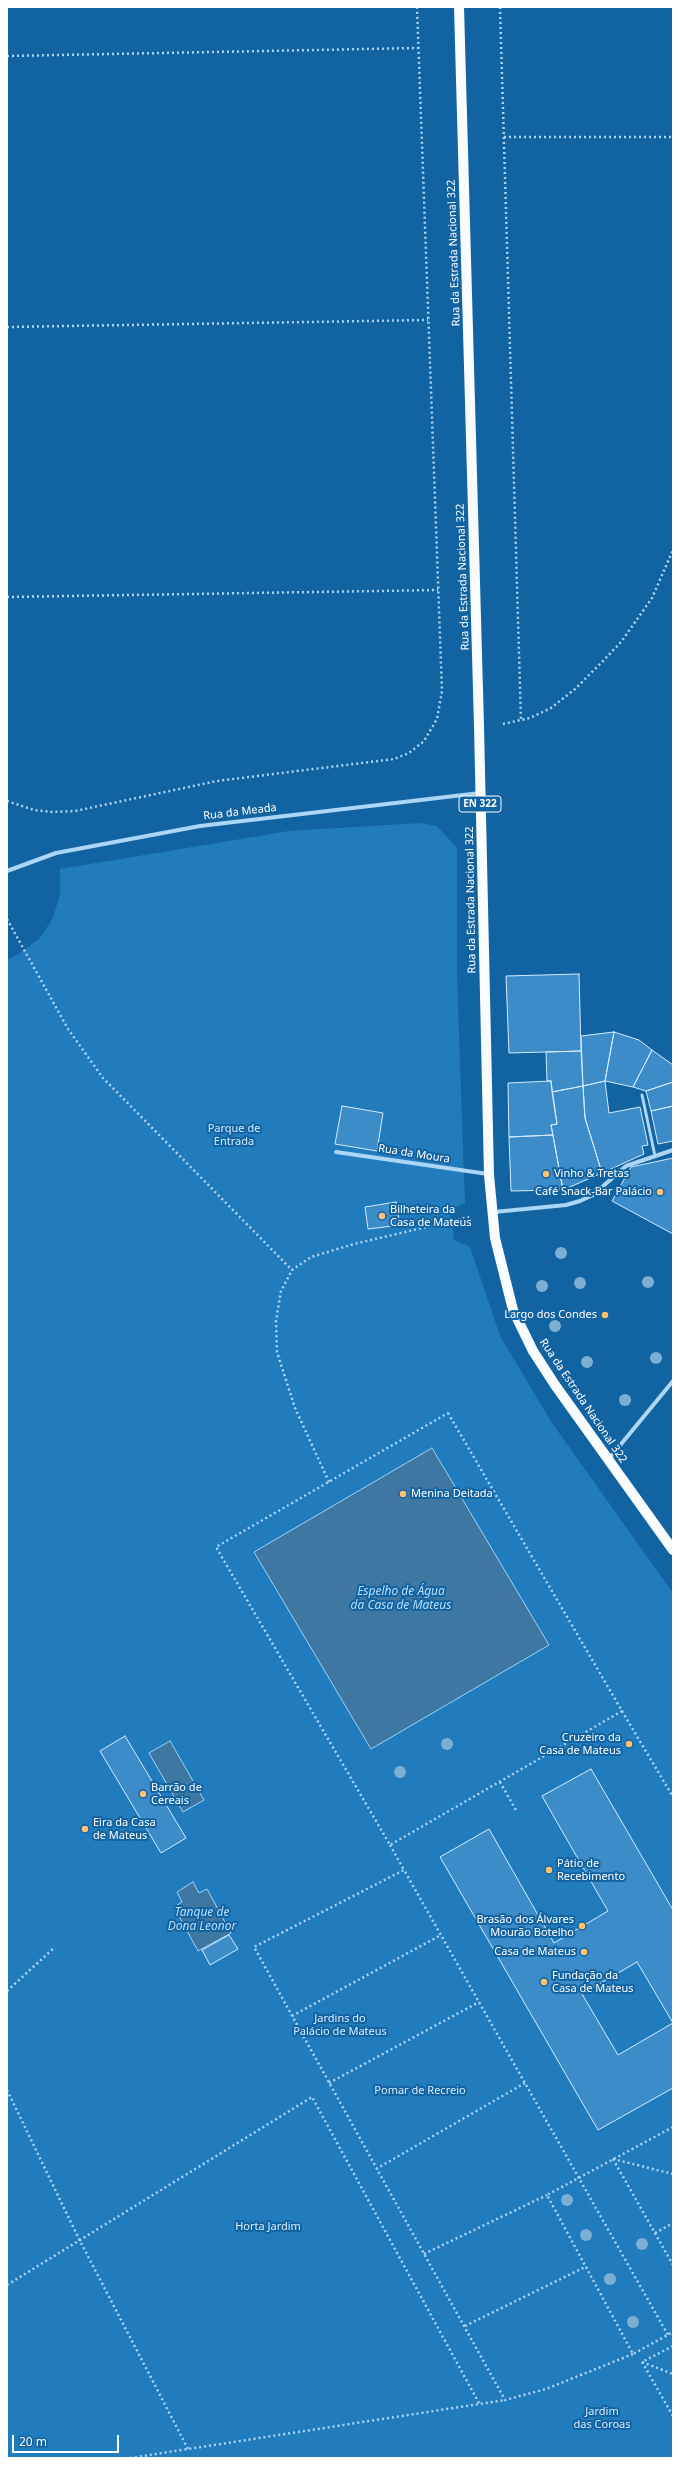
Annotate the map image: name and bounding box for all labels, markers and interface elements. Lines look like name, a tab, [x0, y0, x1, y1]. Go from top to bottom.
street label: Rua da Estrada Nacional 322	[445, 179, 463, 327]
street label: Rua da Estrada Nacional 322	[454, 503, 472, 651]
road number: EN 322	[459, 796, 501, 812]
street label: Rua da Meada	[203, 801, 277, 823]
street label: Rua da Estrada Nacional 322	[463, 826, 479, 974]
park label: Parque de Entrada	[208, 1122, 260, 1148]
street label: Rua da Moura	[377, 1142, 451, 1166]
place label: Vinho & Tretas	[554, 1167, 629, 1181]
marker: Vinho & Tretas	[541, 1169, 551, 1179]
place label: Café Snack-Bar Palácio	[535, 1185, 652, 1199]
marker: Café Snack-Bar Palácio	[655, 1187, 665, 1197]
place label: Bilheteira da Casa de Mateus	[390, 1203, 472, 1229]
marker: Bilheteira da Casa de Mateus	[377, 1211, 387, 1221]
place label: Largo dos Condes	[504, 1308, 597, 1322]
marker: Largo dos Condes	[600, 1310, 610, 1320]
street label: Rua da Estrada Nacional 322	[536, 1336, 630, 1466]
place label: Menina Deitada	[411, 1487, 493, 1501]
marker: Menina Deitada	[398, 1489, 408, 1499]
water label: Espelho de Água da Casa de Mateus	[351, 1585, 451, 1613]
place label: Cruzeiro da Casa de Mateus	[539, 1731, 621, 1757]
marker: Cruzeiro da Casa de Mateus	[624, 1739, 634, 1749]
place label: Barrão de Cereais	[151, 1781, 202, 1807]
marker: Barrão de Cereais	[138, 1789, 148, 1799]
place label: Eira da Casa de Mateus	[93, 1816, 156, 1842]
marker: Eira da Casa de Mateus	[80, 1824, 90, 1834]
place label: Pátio de Recebimento	[557, 1857, 625, 1883]
marker: Pátio de Recebimento	[544, 1865, 554, 1875]
water label: Tanque de Dona Leonor	[168, 1906, 236, 1934]
place label: Brasão dos Álvares Mourão Botelho	[476, 1913, 574, 1939]
marker: Brasão dos Álvares Mourão Botelho	[577, 1921, 587, 1931]
place label: Casa de Mateus	[494, 1945, 576, 1959]
marker: Casa de Mateus	[579, 1947, 589, 1957]
place label: Fundação da Casa de Mateus	[552, 1969, 634, 1995]
marker: Fundação da Casa de Mateus	[539, 1977, 549, 1987]
park label: Jardins do Palácio de Mateus	[293, 2012, 387, 2038]
park label: Pomar de Recreio	[374, 2084, 466, 2098]
park label: Horta Jardim	[235, 2220, 301, 2234]
park label: Jardim das Coroas	[573, 2405, 631, 2431]
scale bar	[14, 2427, 121, 2453]
text: 20 m	[19, 2433, 47, 2450]

